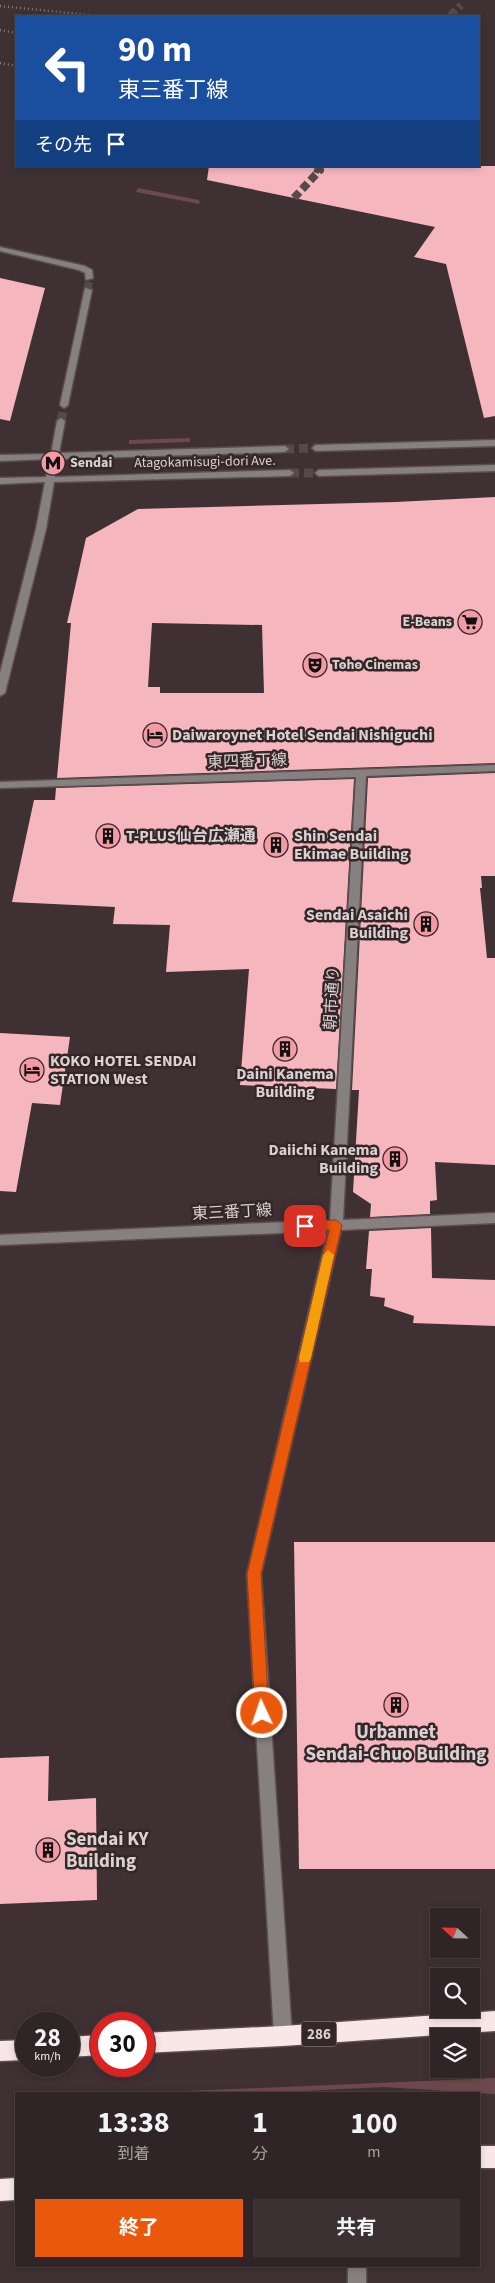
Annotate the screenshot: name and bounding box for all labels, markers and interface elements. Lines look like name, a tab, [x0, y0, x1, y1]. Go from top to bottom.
text: 90 m	[118, 25, 192, 75]
icon: left	[35, 35, 100, 100]
text: 東三番丁線	[118, 74, 228, 106]
icon: arrive	[102, 130, 130, 158]
text: その先	[35, 132, 92, 159]
metro station icon: Sendai	[40, 450, 66, 476]
street label: Atagokamisugi-dori Ave.	[134, 451, 276, 473]
place label: Sendai	[70, 453, 112, 473]
supermarket icon: E-Beans	[457, 609, 483, 635]
place label: E-Beans	[403, 612, 452, 632]
theatre icon: Toho Cinemas	[302, 652, 328, 678]
place label: Toho Cinemas	[332, 655, 418, 675]
hotel icon: Daiwaroynet Hotel Sendai Nishiguchi	[142, 722, 168, 748]
place label: Daiwaroynet Hotel Sendai Nishiguchi	[172, 724, 433, 746]
street label: 東四番丁線	[207, 749, 287, 773]
building icon: T-PLUS仙台広瀬通	[95, 823, 121, 849]
place label: T-PLUS仙台広瀬通	[126, 825, 256, 847]
place label: Shin Sendai Ekimae Building	[294, 825, 409, 865]
building icon: Shin Sendai Ekimae Building	[263, 832, 289, 858]
place label: Sendai Asaichi Building	[306, 904, 408, 944]
building icon: Sendai Asaichi Building	[413, 911, 439, 937]
street label: 朝市通り	[319, 965, 345, 1031]
building icon: Daini Kanema Building	[272, 1036, 298, 1062]
place label: KOKO HOTEL SENDAI STATION West	[50, 1050, 197, 1090]
hotel icon: KOKO HOTEL SENDAI STATION West	[19, 1057, 45, 1083]
place label: Daini Kanema Building	[236, 1063, 334, 1103]
place label: Daiichi Kanema Building	[268, 1139, 378, 1179]
building icon: Daiichi Kanema Building	[382, 1146, 408, 1172]
street label: 東三番丁線	[191, 1199, 273, 1225]
pin	[284, 1205, 326, 1247]
icon: arrive	[291, 1212, 319, 1240]
position arrow	[235, 1686, 287, 1738]
building icon: Urbannet Sendai-Chuo Building	[383, 1692, 409, 1718]
place label: Urbannet Sendai-Chuo Building	[306, 1719, 486, 1768]
place label: Sendai KY Building	[66, 1826, 149, 1875]
building icon: Sendai KY Building	[35, 1837, 61, 1863]
north arrow	[430, 1908, 480, 1958]
map controls	[430, 1908, 480, 2078]
button: search	[430, 1968, 480, 2018]
speed limit sign: 30	[90, 2012, 155, 2077]
text: 28	[34, 2020, 61, 2056]
road number: 286	[302, 2022, 336, 2046]
button: layers	[430, 2028, 480, 2078]
text: km/h	[34, 2048, 61, 2065]
text: 13:38	[97, 2101, 170, 2144]
text: 1	[252, 2101, 268, 2144]
text: 100	[350, 2102, 398, 2145]
text: m	[367, 2141, 381, 2163]
text: 到着	[117, 2143, 149, 2165]
text: 分	[252, 2143, 268, 2165]
button: 終了	[35, 2199, 243, 2257]
button: 共有	[253, 2199, 460, 2257]

